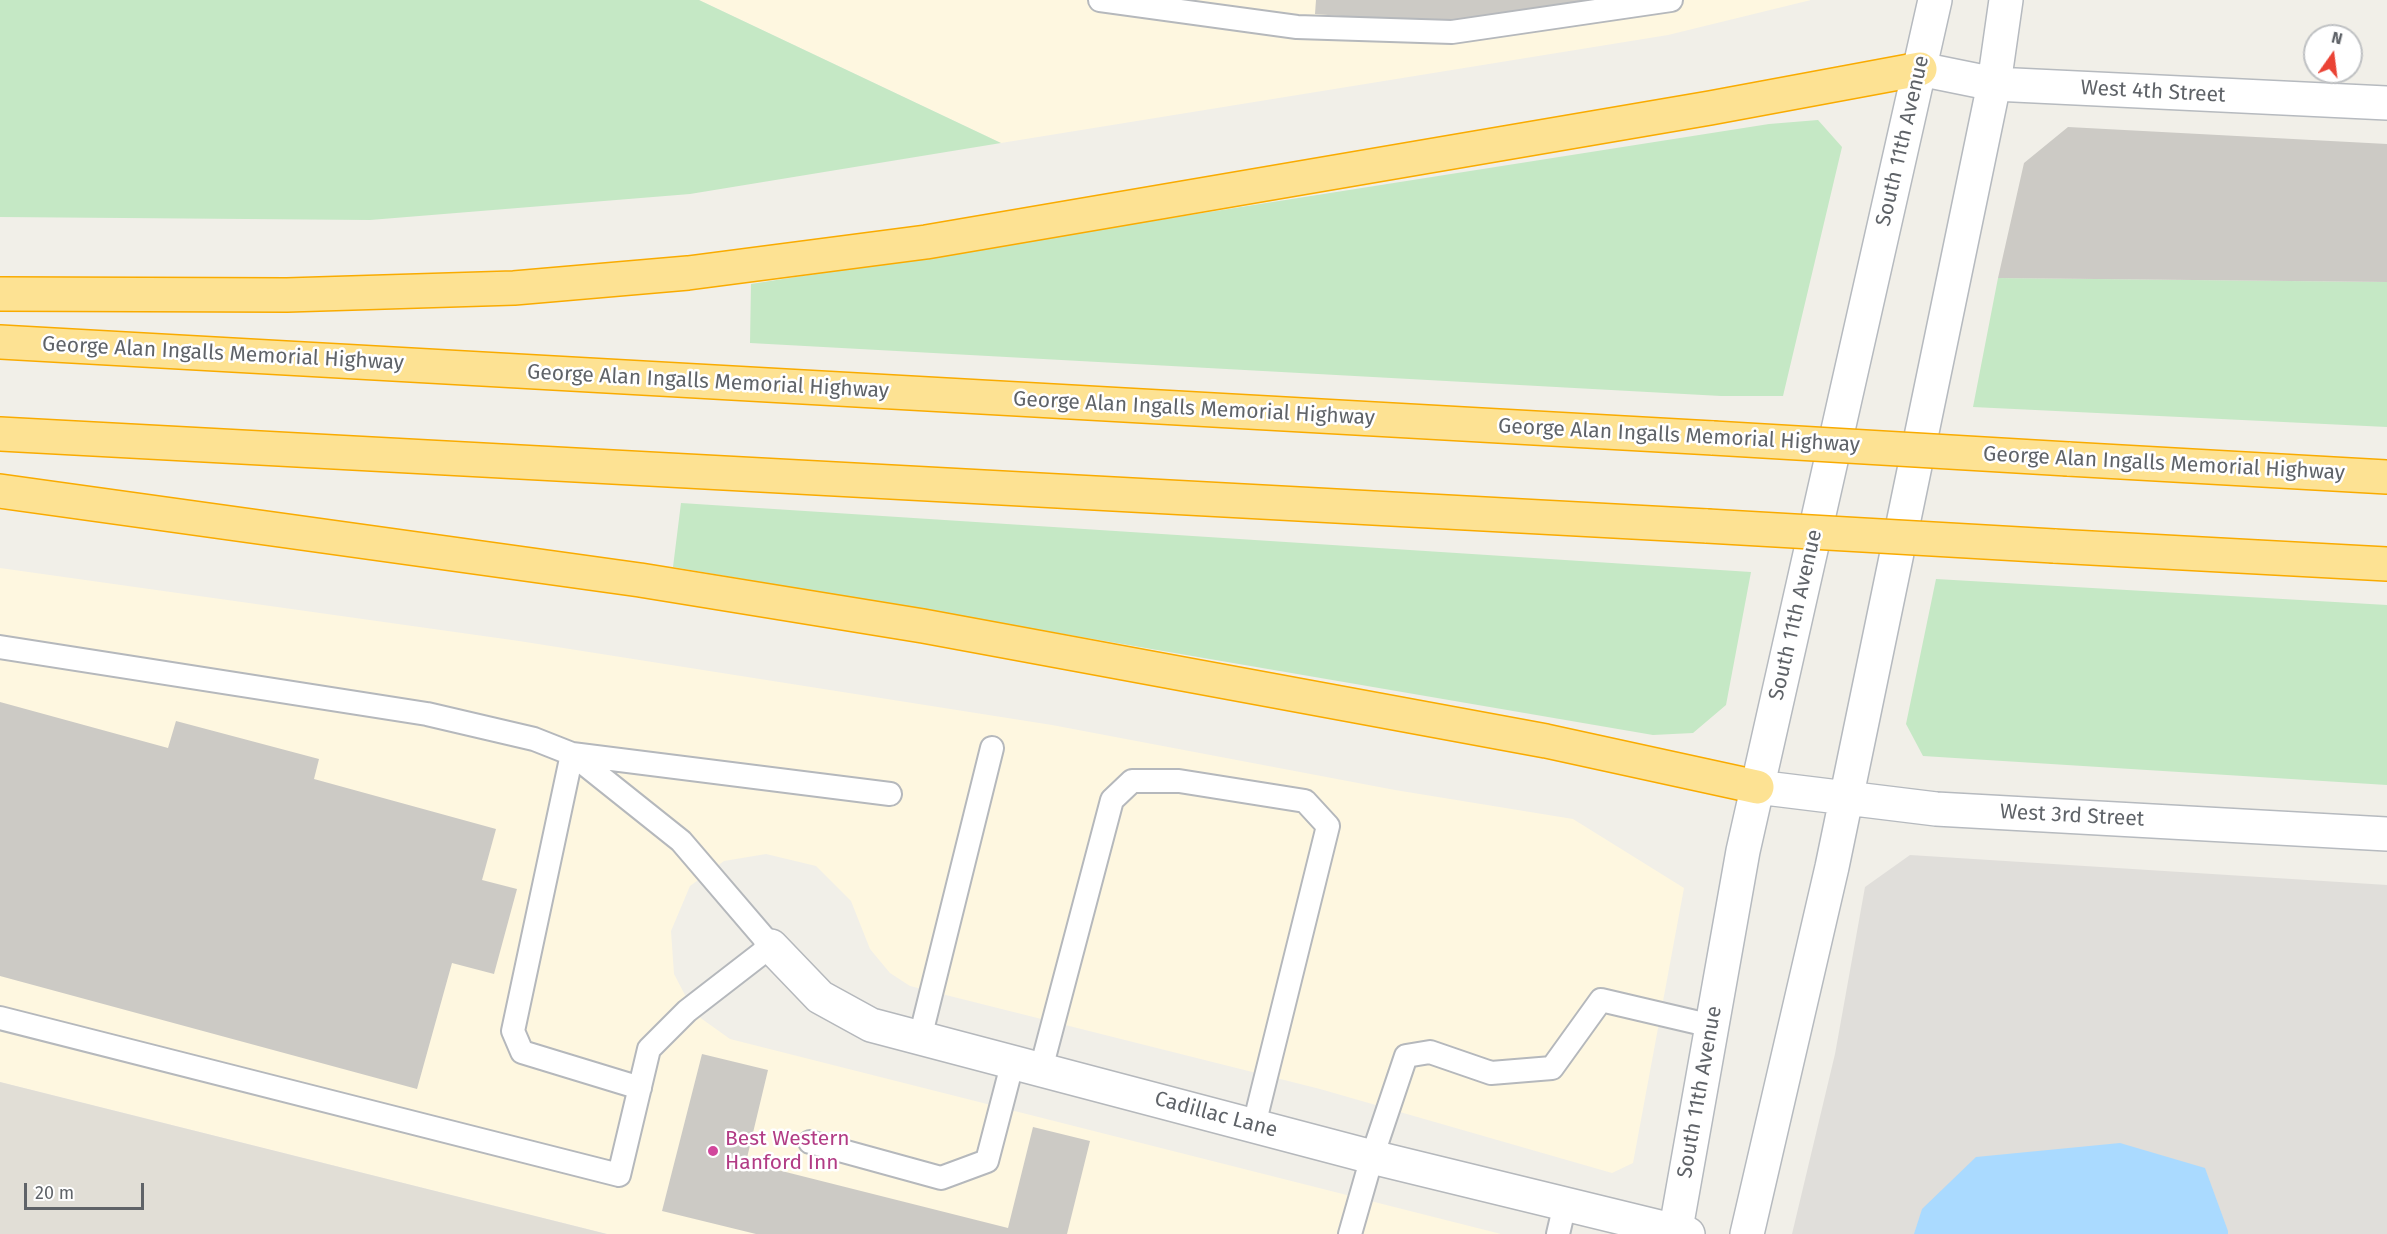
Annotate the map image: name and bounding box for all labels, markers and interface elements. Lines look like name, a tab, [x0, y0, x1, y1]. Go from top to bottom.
north arrow	[2303, 24, 2363, 84]
text: N	[2330, 27, 2344, 48]
street label: South 11th Avenue	[1871, 53, 1935, 229]
street label: West 4th Street	[2080, 76, 2226, 108]
street label: George Alan Ingalls Memorial Highway	[41, 332, 405, 376]
street label: George Alan Ingalls Memorial Highway	[526, 360, 890, 404]
street label: George Alan Ingalls Memorial Highway	[1012, 387, 1376, 431]
street label: George Alan Ingalls Memorial Highway	[1497, 414, 1861, 458]
street label: George Alan Ingalls Memorial Highway	[1982, 442, 2346, 486]
street label: South 11th Avenue	[1764, 527, 1828, 703]
street label: West 3rd Street	[1999, 800, 2145, 832]
street label: South 11th Avenue	[1672, 1004, 1728, 1180]
street label: Cadillac Lane	[1152, 1087, 1280, 1143]
place label: Best Western Hanford Inn	[725, 1126, 850, 1176]
marker: Best Western Hanford Inn	[706, 1144, 720, 1158]
scale bar	[27, 1171, 147, 1209]
text: 20 m	[35, 1182, 74, 1204]

